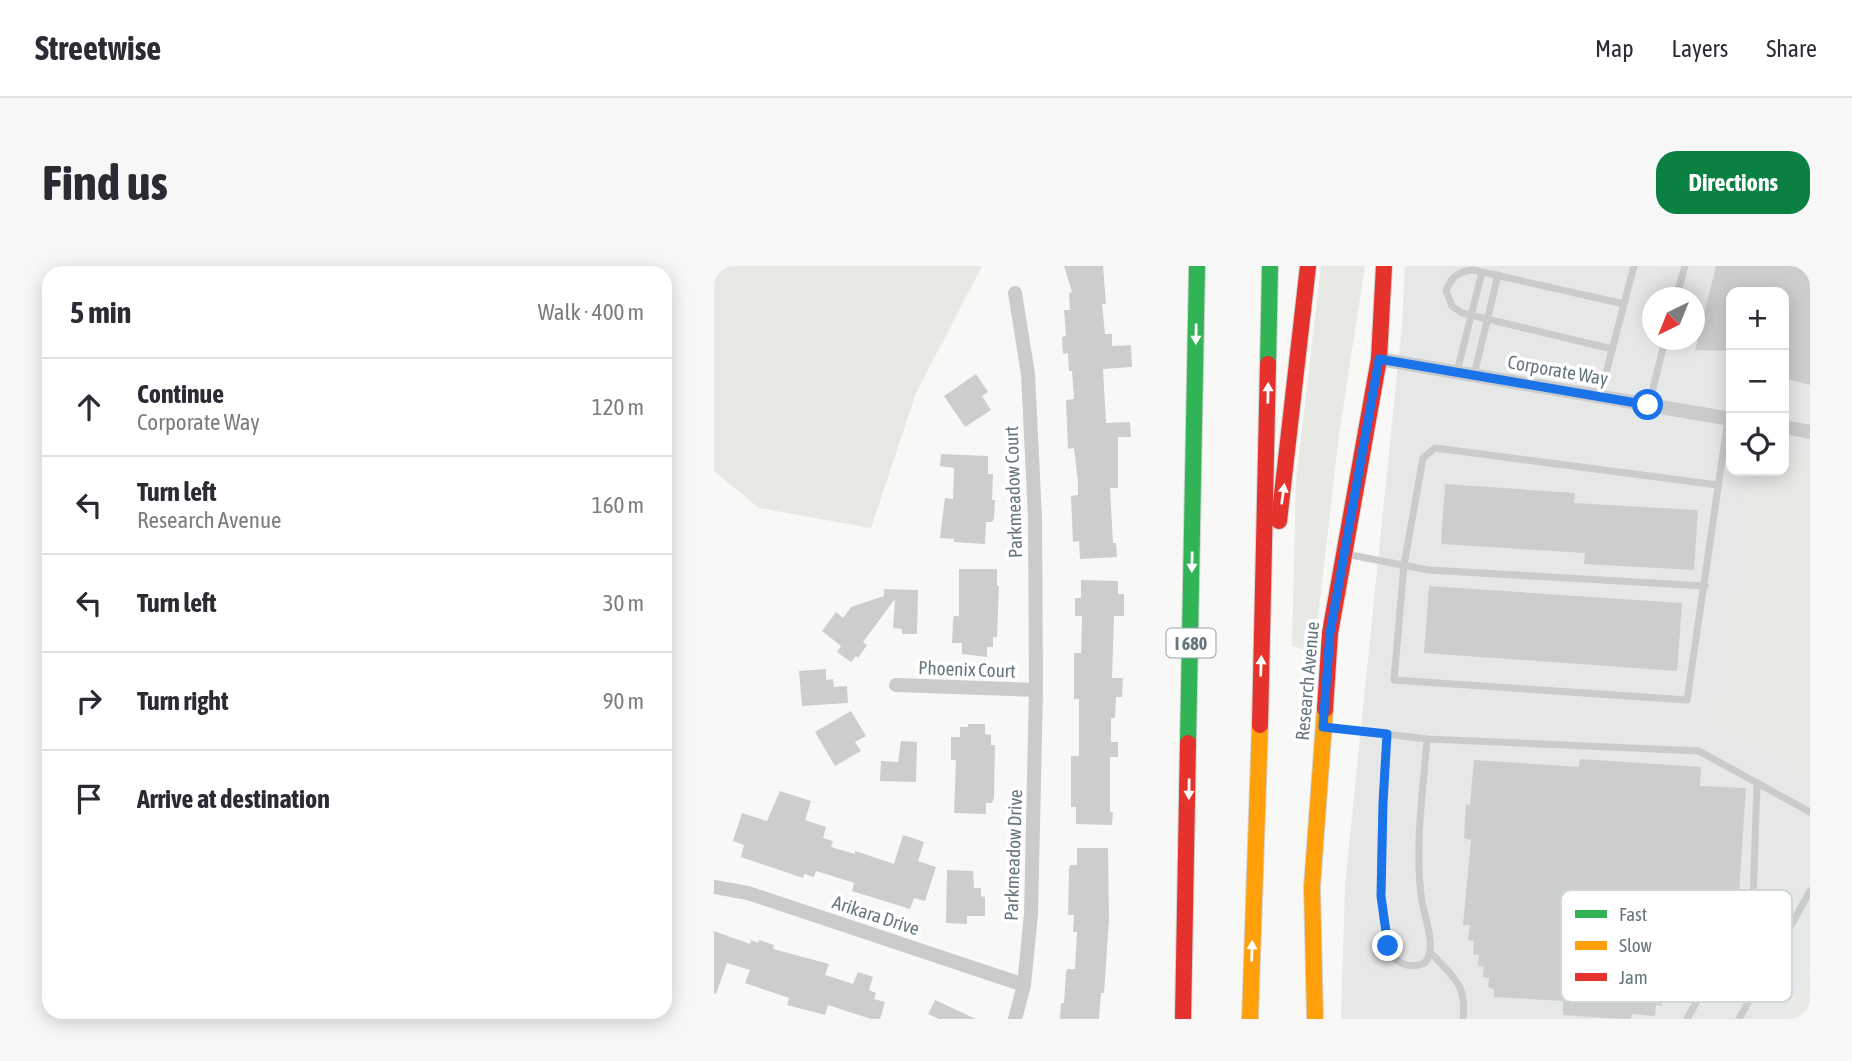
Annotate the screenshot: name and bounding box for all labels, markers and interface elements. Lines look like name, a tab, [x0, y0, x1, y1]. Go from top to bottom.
text: Streetwise	[35, 29, 161, 67]
text: Map	[1595, 35, 1634, 62]
text: Layers	[1672, 35, 1728, 62]
text: Share	[1766, 35, 1817, 62]
button: Directions	[1656, 151, 1810, 214]
text: Find us	[42, 154, 168, 210]
north arrow	[1642, 287, 1705, 350]
map controls	[1726, 287, 1789, 476]
button: +	[1726, 287, 1789, 350]
text: 5 min	[70, 295, 131, 329]
text: Walk · 400 m	[538, 299, 644, 325]
one-way arrow	[1190, 323, 1202, 345]
street label: Corporate Way	[1506, 350, 1610, 390]
button: −	[1726, 350, 1789, 413]
text: Continue	[137, 379, 224, 409]
one-way arrow	[1262, 381, 1273, 403]
icon: ahead	[70, 388, 108, 426]
route start	[1632, 389, 1663, 420]
text: 120 m	[592, 394, 644, 420]
text: Corporate Way	[137, 409, 260, 435]
button: locate	[1726, 413, 1789, 476]
street label: Parkmeadow Court	[1000, 426, 1026, 558]
text: Turn left	[137, 477, 217, 507]
one-way arrow	[1278, 483, 1289, 505]
icon: left	[70, 486, 108, 524]
text: 160 m	[592, 492, 644, 518]
text: Research Avenue	[137, 507, 281, 533]
one-way arrow	[1186, 551, 1198, 573]
icon: left	[70, 584, 108, 622]
text: Turn left	[137, 588, 217, 618]
text: 30 m	[603, 590, 644, 616]
street label: Research Avenue	[1291, 621, 1323, 741]
road number: I 680	[1166, 628, 1216, 657]
one-way arrow	[1256, 654, 1267, 676]
street label: Phoenix Court	[918, 656, 1016, 682]
icon: right	[70, 682, 108, 720]
text: Turn right	[137, 686, 228, 716]
text: 90 m	[603, 688, 644, 714]
one-way arrow	[1183, 778, 1194, 800]
icon: arrive	[70, 780, 108, 818]
text: Arrive at destination	[137, 784, 330, 814]
street label: Parkmeadow Drive	[1000, 789, 1026, 921]
legend	[1561, 890, 1792, 1002]
street label: Arikara Drive	[830, 891, 922, 939]
text: Fast	[1619, 903, 1647, 925]
route end	[1372, 930, 1403, 961]
text: Slow	[1619, 934, 1653, 956]
one-way arrow	[1247, 940, 1258, 962]
text: Jam	[1619, 966, 1648, 988]

